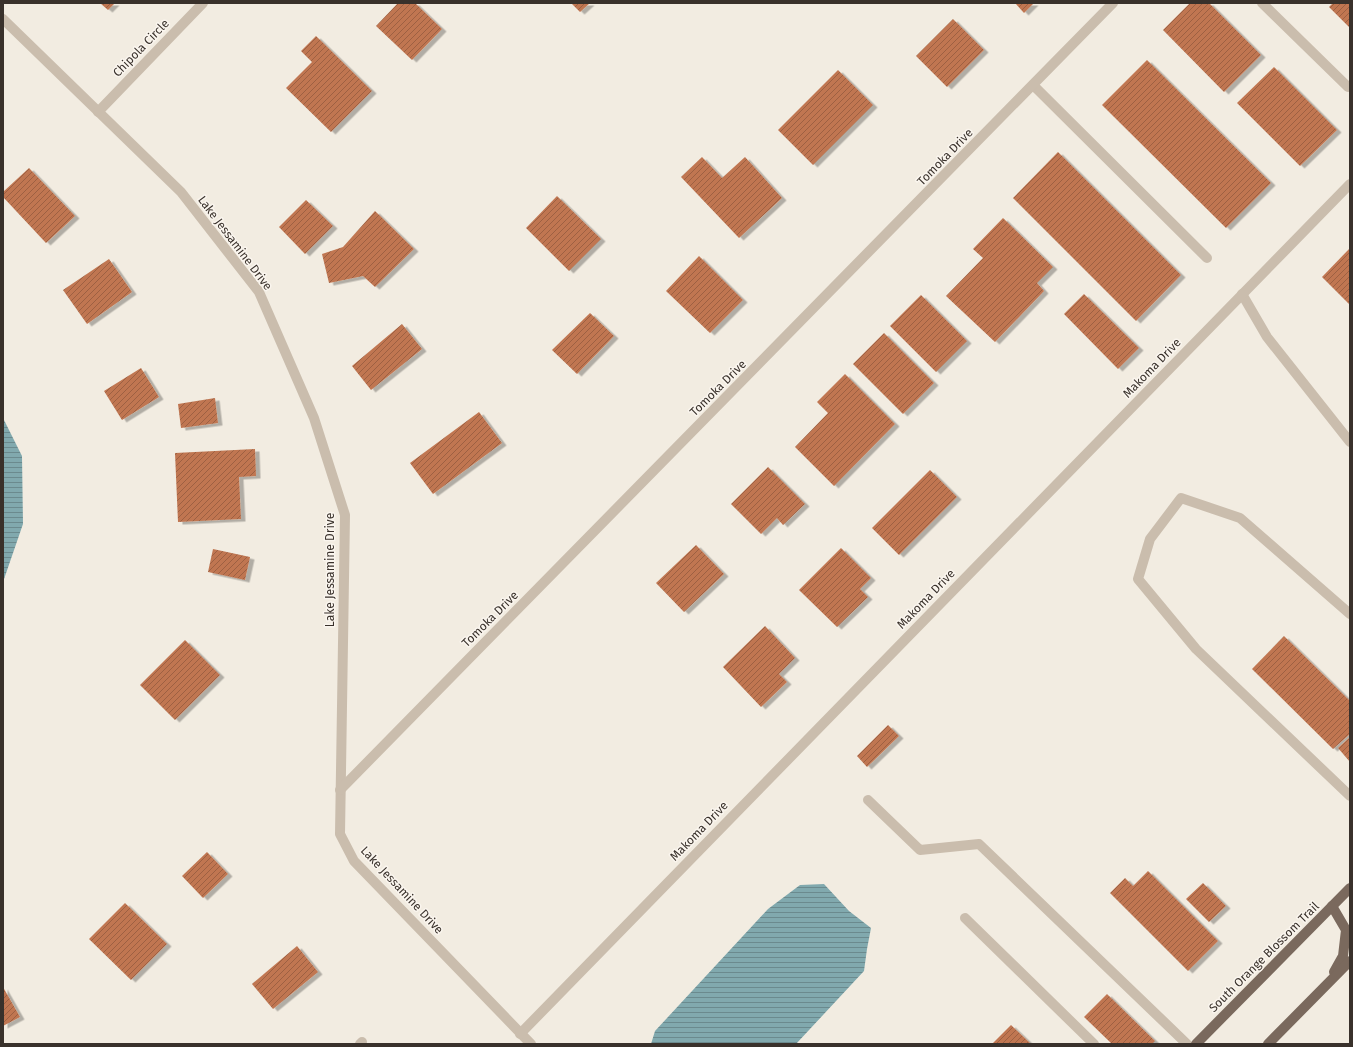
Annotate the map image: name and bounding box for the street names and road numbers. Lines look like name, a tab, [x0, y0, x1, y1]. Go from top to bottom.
street label: Chipola Circle	[110, 16, 172, 80]
street label: Tomoka Drive	[914, 126, 976, 188]
street label: Lake Jessamine Drive	[195, 193, 275, 293]
street label: Makoma Drive	[1120, 335, 1184, 401]
street label: Tomoka Drive	[687, 357, 749, 419]
street label: Lake Jessamine Drive	[323, 513, 337, 627]
street label: Makoma Drive	[894, 566, 958, 632]
street label: Tomoka Drive	[459, 588, 521, 650]
street label: Makoma Drive	[667, 798, 731, 864]
street label: Lake Jessamine Drive	[358, 843, 446, 937]
street label: South Orange Blossom Trail	[1206, 899, 1322, 1015]

